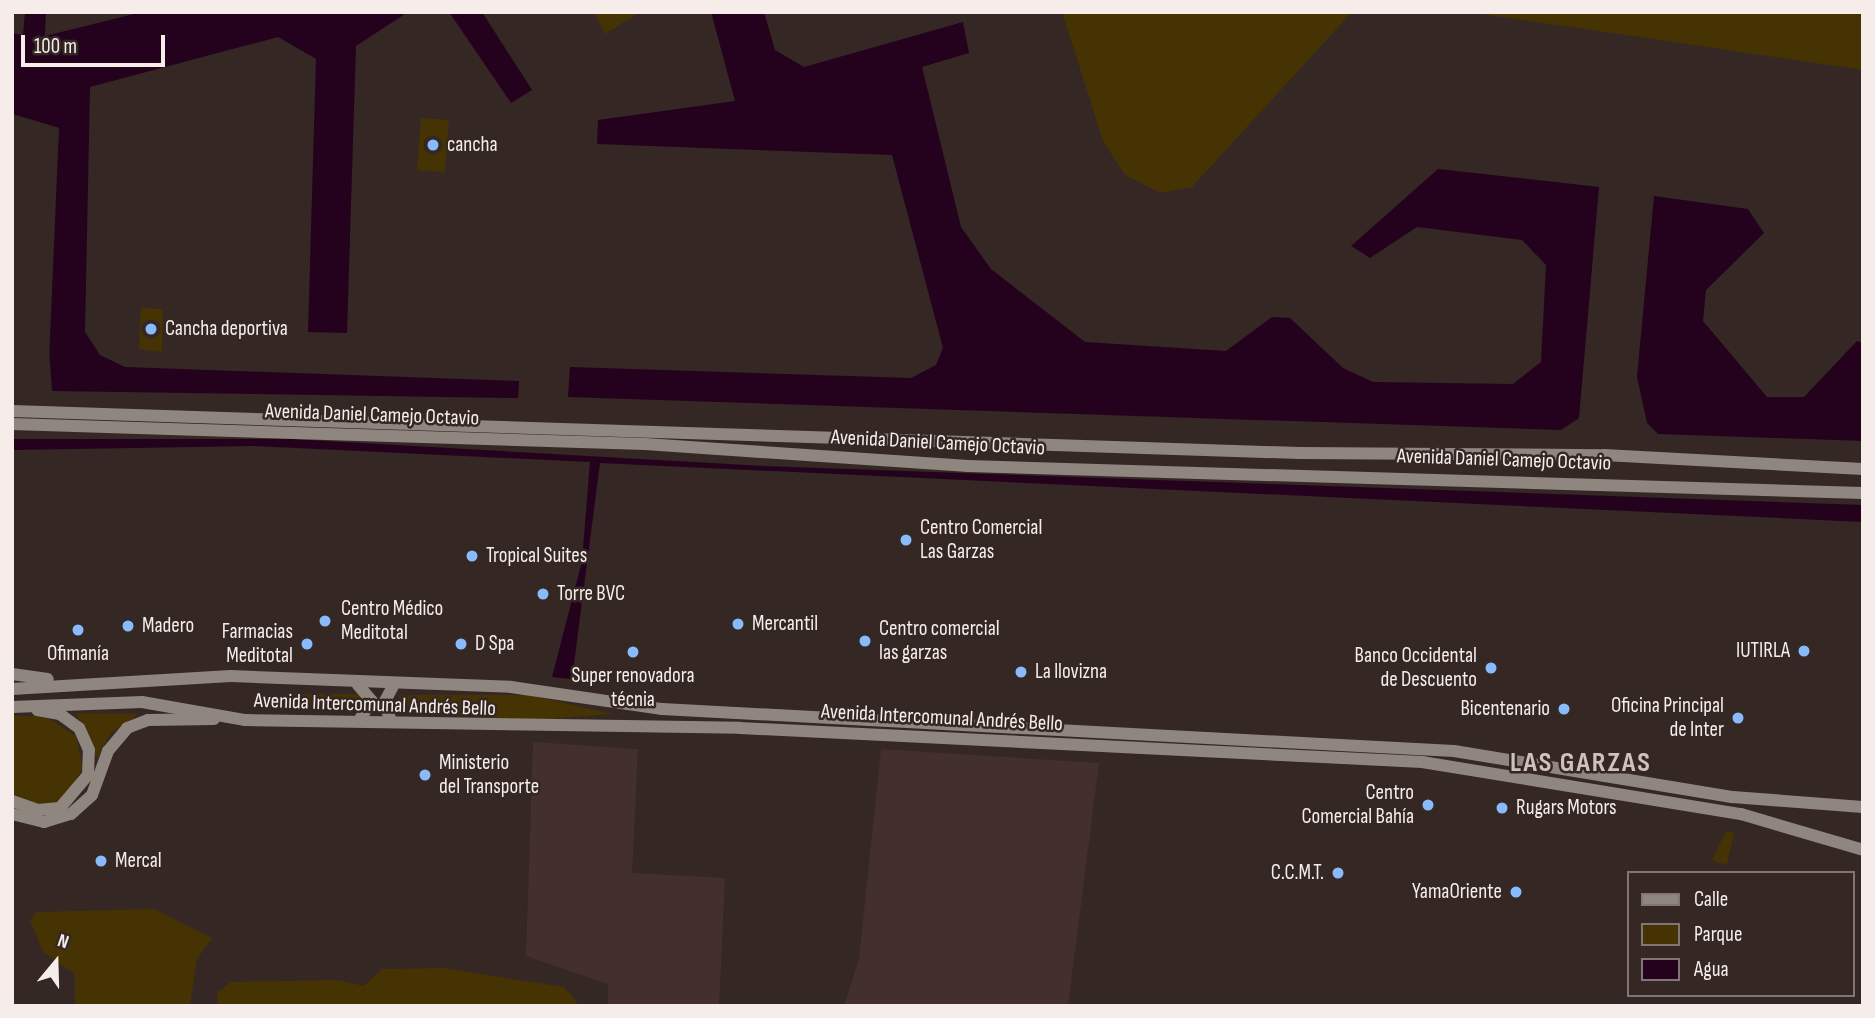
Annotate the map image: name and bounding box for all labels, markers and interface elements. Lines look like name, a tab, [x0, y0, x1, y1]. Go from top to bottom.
scale bar	[24, 21, 168, 65]
text: 100 m	[34, 34, 77, 59]
place label: cancha	[447, 132, 498, 158]
marker: cancha	[425, 137, 441, 153]
place label: Cancha deportiva	[165, 316, 288, 342]
marker: Cancha deportiva	[143, 321, 159, 337]
street label: Avenida Daniel Camejo Octavio	[264, 399, 480, 431]
street label: Avenida Daniel Camejo Octavio	[830, 425, 1046, 461]
street label: Avenida Daniel Camejo Octavio	[1396, 444, 1612, 476]
place label: Centro Comercial Las Garzas	[920, 515, 1042, 565]
marker: Centro Comercial Las Garzas	[898, 532, 914, 548]
place label: Tropical Suites	[486, 543, 587, 569]
marker: Tropical Suites	[464, 548, 480, 564]
place label: Torre BVC	[557, 581, 625, 607]
marker: Torre BVC	[535, 586, 551, 602]
place label: Centro Médico Meditotal	[341, 596, 443, 646]
marker: Centro Médico Meditotal	[315, 611, 335, 631]
place label: Mercantil	[752, 611, 818, 637]
place label: Madero	[142, 613, 194, 639]
marker: Mercantil	[730, 616, 746, 632]
place label: Centro comercial las garzas	[879, 616, 1000, 666]
marker: Madero	[120, 618, 136, 634]
place label: Farmacias Meditotal	[222, 619, 293, 669]
marker: Ofimanía	[70, 622, 86, 638]
place label: D Spa	[475, 631, 514, 657]
marker: Centro comercial las garzas	[857, 633, 873, 649]
marker: Farmacias Meditotal	[299, 636, 315, 652]
marker: D Spa	[453, 636, 469, 652]
place label: IUTIRLA	[1736, 638, 1790, 664]
place label: Ofimanía	[47, 641, 109, 667]
place label: Banco Occidental de Descuento	[1355, 643, 1477, 693]
marker: IUTIRLA	[1796, 643, 1812, 659]
marker: Super renovadora técnia	[625, 644, 641, 660]
place label: La llovizna	[1035, 659, 1107, 685]
marker: Banco Occidental de Descuento	[1483, 660, 1499, 676]
place label: Super renovadora técnia	[571, 663, 695, 713]
marker: La llovizna	[1013, 664, 1029, 680]
street label: Avenida Intercomunal Andrés Bello	[254, 688, 496, 722]
place label: Oficina Principal de Inter	[1611, 693, 1724, 743]
place label: Bicentenario	[1460, 696, 1550, 722]
street label: Avenida Intercomunal Andrés Bello	[820, 699, 1064, 737]
marker: Bicentenario	[1556, 701, 1572, 717]
marker: Oficina Principal de Inter	[1730, 710, 1746, 726]
district label: LAS GARZAS	[1511, 746, 1651, 780]
place label: Ministerio del Transporte	[439, 750, 539, 800]
marker: Ministerio del Transporte	[417, 767, 433, 783]
place label: Centro Comercial Bahía	[1302, 780, 1414, 830]
place label: Rugars Motors	[1516, 795, 1617, 821]
marker: Centro Comercial Bahía	[1420, 797, 1436, 813]
marker: Rugars Motors	[1494, 800, 1510, 816]
place label: Mercal	[115, 848, 162, 874]
marker: Mercal	[93, 853, 109, 869]
place label: C.C.M.T.	[1271, 860, 1324, 886]
marker: C.C.M.T.	[1330, 865, 1346, 881]
legend	[1626, 871, 1854, 997]
place label: YamaOriente	[1412, 879, 1502, 905]
marker: YamaOriente	[1508, 884, 1524, 900]
text: Calle	[1694, 887, 1728, 912]
text: Parque	[1694, 922, 1742, 947]
north arrow	[21, 927, 91, 997]
text: N	[54, 929, 72, 954]
text: Agua	[1694, 957, 1729, 982]

